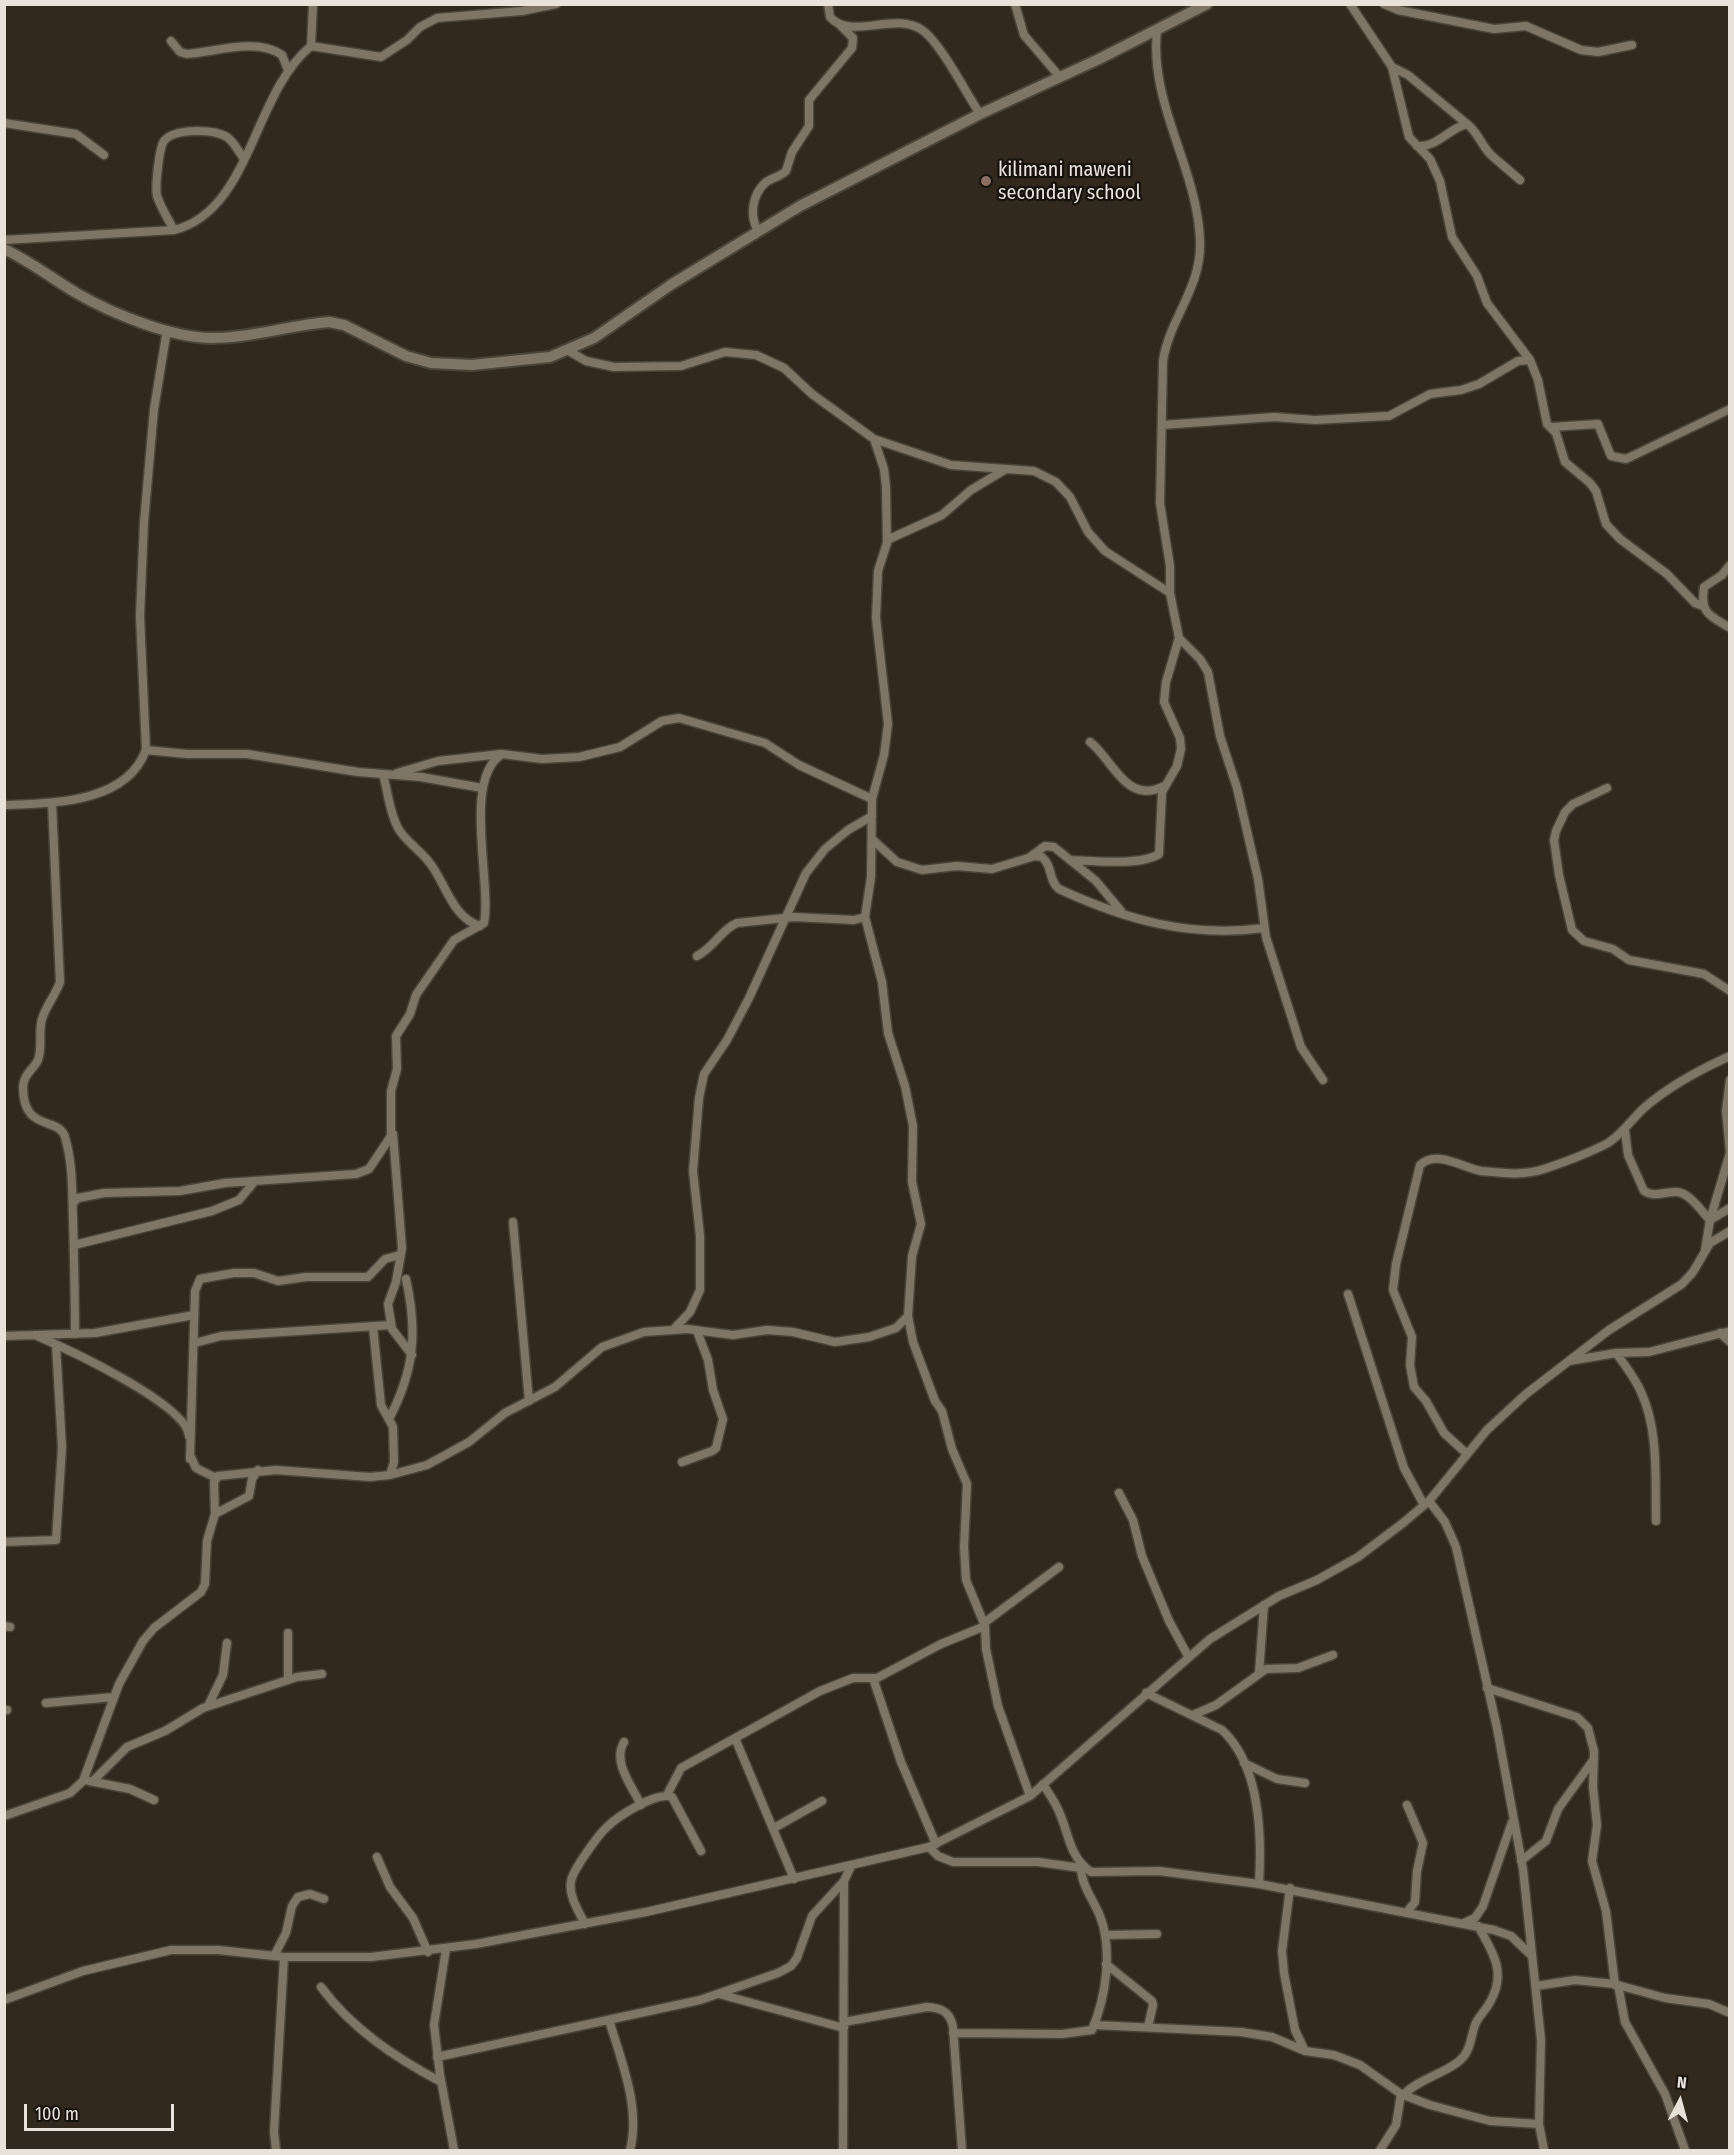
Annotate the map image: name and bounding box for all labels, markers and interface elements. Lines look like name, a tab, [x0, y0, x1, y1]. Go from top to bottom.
place label: kilimani maweni secondary school	[998, 158, 1141, 205]
marker: kilimani maweni secondary school	[979, 174, 993, 188]
north arrow	[1650, 2071, 1710, 2131]
text: N	[1676, 2073, 1688, 2093]
scale bar	[27, 2092, 177, 2130]
text: 100 m	[35, 2103, 79, 2125]

